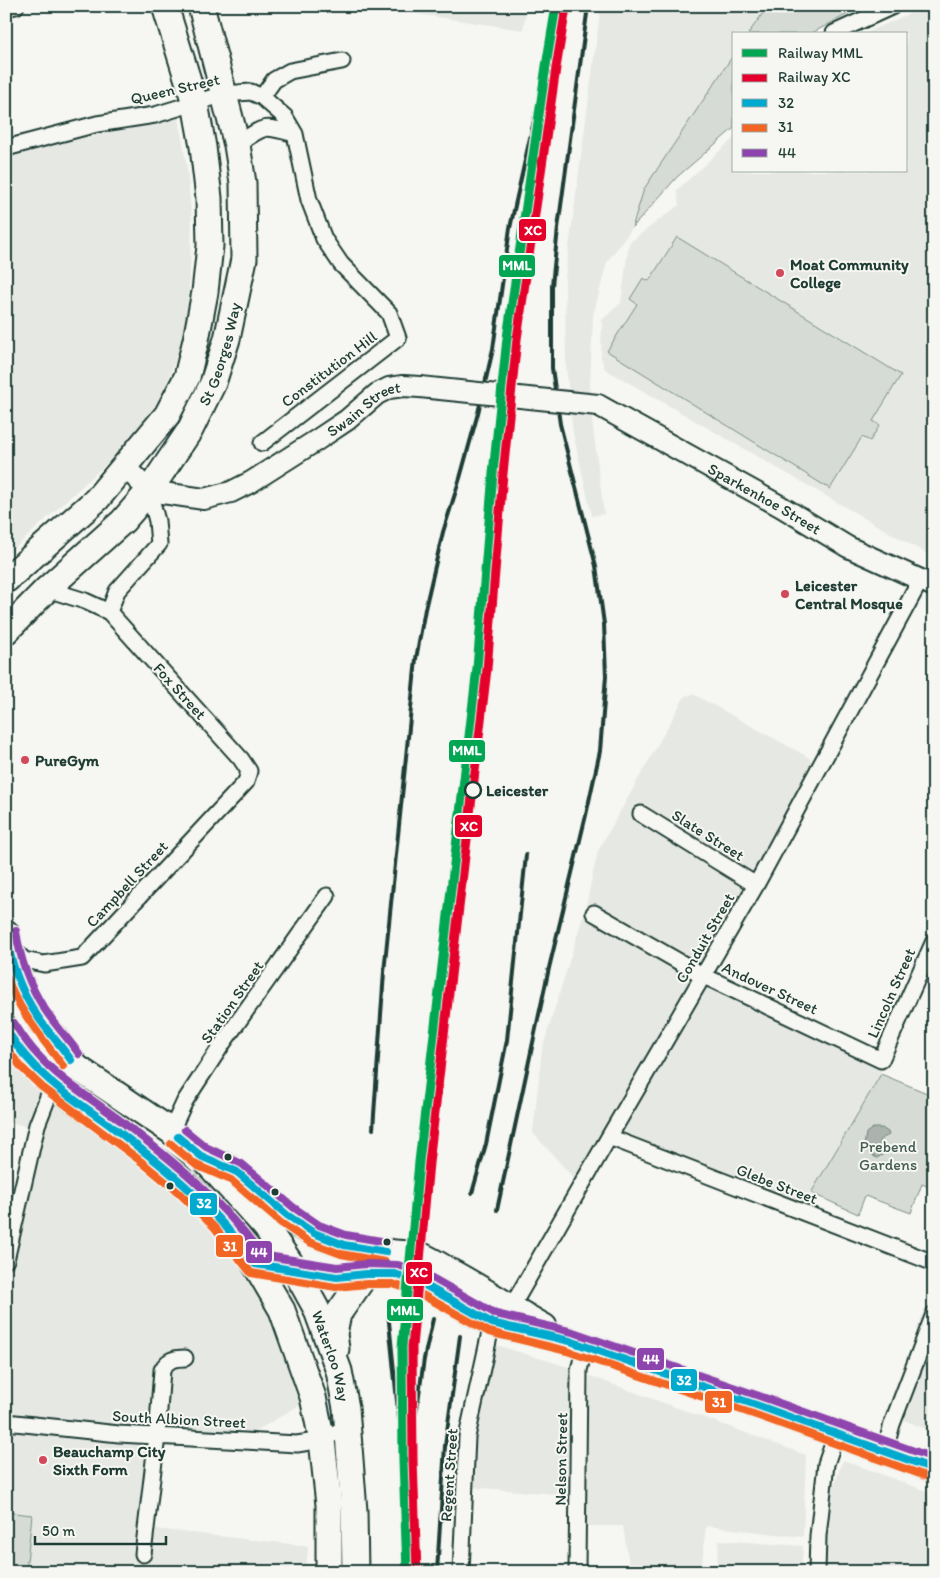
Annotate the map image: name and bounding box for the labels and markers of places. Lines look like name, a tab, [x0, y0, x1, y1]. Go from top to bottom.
place label: Moat Community College	[790, 255, 909, 293]
marker: Moat Community College	[774, 267, 786, 279]
place label: Leicester Central Mosque	[795, 576, 903, 614]
marker: Leicester Central Mosque	[779, 588, 791, 600]
place label: PureGym	[35, 751, 99, 771]
marker: PureGym	[19, 754, 31, 766]
marker: Leicester	[464, 781, 482, 799]
place label: Leicester	[486, 781, 549, 800]
unlabelled marker	[223, 1152, 233, 1162]
unlabelled marker	[165, 1181, 175, 1191]
unlabelled marker	[270, 1187, 280, 1197]
unlabelled marker	[382, 1237, 392, 1247]
place label: Beauchamp City Sixth Form	[53, 1442, 166, 1479]
marker: Beauchamp City Sixth Form	[37, 1454, 49, 1466]

